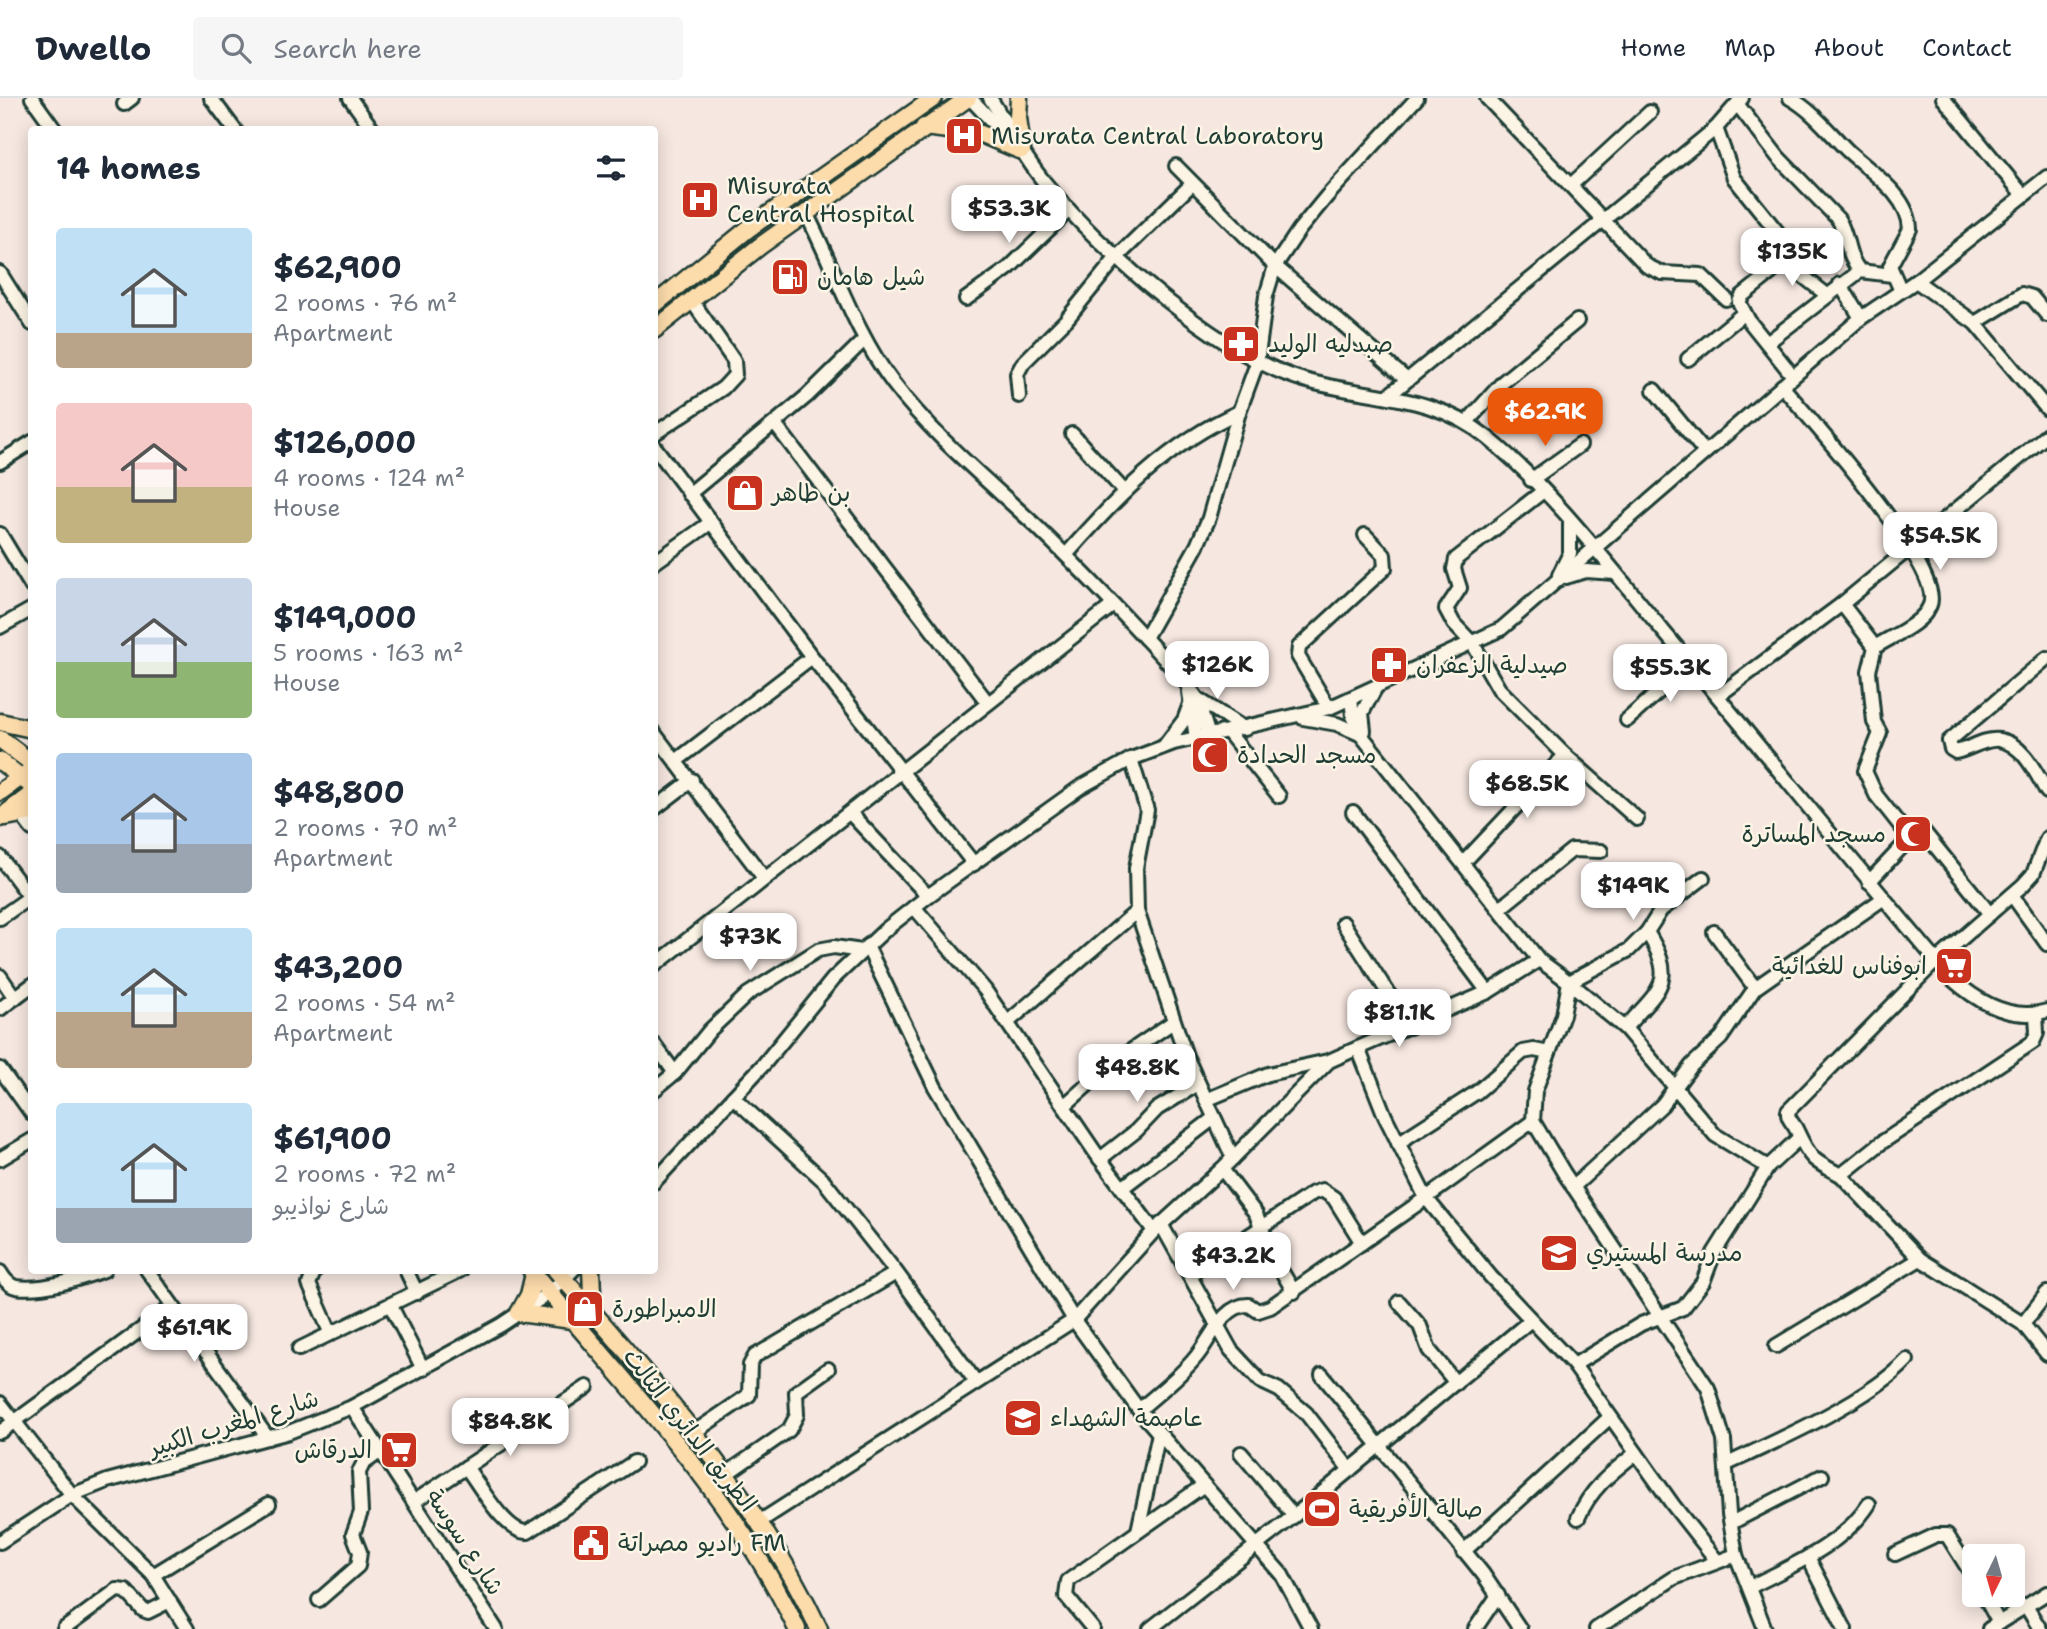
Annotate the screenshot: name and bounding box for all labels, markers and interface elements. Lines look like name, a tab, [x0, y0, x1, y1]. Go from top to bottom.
search box	[193, 17, 683, 80]
text: Dwello	[35, 26, 151, 71]
icon: search	[217, 29, 255, 67]
text: Search here	[273, 31, 422, 66]
text: Home	[1620, 32, 1686, 64]
text: Map	[1724, 32, 1776, 64]
text: About	[1814, 32, 1884, 64]
text: Contact	[1922, 32, 2012, 64]
hospital icon: Misurata Central Laboratory	[943, 115, 985, 157]
place label: Misurata Central Laboratory	[991, 120, 1324, 152]
text: 14 homes	[56, 148, 201, 189]
icon: filters	[592, 149, 630, 187]
place label: Misurata Central Hospital	[727, 170, 915, 230]
hospital icon: Misurata Central Hospital	[679, 179, 721, 221]
pin: $53.3K	[952, 186, 1066, 245]
text: $53.3K	[967, 193, 1051, 223]
pin: $135K	[1743, 228, 1841, 288]
text: $135K	[1757, 236, 1828, 266]
text: $62,900	[273, 247, 402, 288]
icon: home	[112, 256, 196, 340]
fuel station icon: شيل هامان	[769, 256, 811, 298]
place label: شيل هامان	[817, 261, 925, 293]
text: 2 rooms · 76 m²	[273, 288, 457, 318]
text: Apartment	[273, 318, 393, 348]
pharmacy icon: صبدليه الوليد	[1220, 323, 1262, 365]
place label: صبدليه الوليد	[1268, 328, 1393, 360]
pin: $62.9K	[1488, 388, 1602, 448]
text: $62.9K	[1504, 396, 1586, 426]
text: $126,000	[273, 422, 416, 463]
icon: home	[112, 431, 196, 515]
text: 4 rooms · 124 m²	[273, 463, 465, 493]
shop icon: بن طاهر	[724, 472, 766, 514]
place label: بن طاهر	[770, 477, 850, 509]
text: House	[273, 493, 341, 523]
pin: $54.5K	[1883, 512, 1997, 572]
text: $54.5K	[1899, 520, 1981, 550]
text: $149,000	[273, 597, 416, 638]
icon: home	[112, 606, 196, 690]
text: 5 rooms · 163 m²	[273, 638, 464, 668]
pin: $126K	[1168, 642, 1266, 701]
pharmacy icon: صيدلية الزعفران	[1368, 644, 1410, 686]
pin: $55.3K	[1613, 644, 1727, 704]
text: $126K	[1181, 649, 1253, 679]
place label: صيدلية الزعفران	[1416, 649, 1568, 681]
text: $55.3K	[1629, 652, 1711, 682]
text: House	[273, 668, 341, 698]
mosque icon: مسجد الحدادة	[1189, 734, 1231, 776]
place label: مسجد الحدادة	[1237, 739, 1377, 771]
pin: $68.5K	[1470, 760, 1584, 820]
text: $68.5K	[1485, 768, 1569, 798]
text: $48,800	[273, 772, 405, 813]
icon: home	[112, 781, 196, 865]
text: 2 rooms · 70 m²	[273, 813, 458, 843]
mosque icon: مسجد المساترة	[1892, 813, 1934, 855]
place label: مسجد المساترة	[1741, 818, 1886, 850]
text: Apartment	[273, 843, 393, 873]
pin: $149K	[1584, 862, 1682, 922]
text: $149K	[1597, 870, 1669, 900]
pin: $73K	[709, 914, 791, 973]
text: $73K	[719, 921, 781, 951]
supermarket icon: ابوفناس للغدائية	[1933, 945, 1975, 987]
text: $43,200	[273, 947, 403, 988]
place label: ابوفناس للغدائية	[1772, 950, 1927, 982]
icon: home	[112, 956, 196, 1040]
text: 2 rooms · 54 m²	[273, 988, 456, 1018]
pin: $81.1K	[1342, 990, 1456, 1049]
text: $81.1K	[1363, 997, 1435, 1027]
text: Apartment	[273, 1018, 393, 1048]
pin: $48.8K	[1080, 1044, 1194, 1104]
text: $48.8K	[1095, 1052, 1180, 1082]
text: $61,900	[273, 1118, 392, 1159]
icon: home	[112, 1131, 196, 1215]
text: 2 rooms · 72 m²	[273, 1159, 456, 1189]
text: شارع نواذيبو	[273, 1191, 389, 1221]
pin: $43.2K	[1176, 1232, 1290, 1292]
school or university icon: مدرسة المستيري	[1538, 1232, 1580, 1274]
place label: مدرسة المستيري	[1586, 1237, 1743, 1270]
text: $43.2K	[1191, 1240, 1275, 1270]
shop icon: الامبراطورة	[564, 1288, 606, 1330]
place label: الامبراطورة	[612, 1293, 717, 1325]
pin: $61.9K	[137, 1304, 251, 1364]
text: $61.9K	[157, 1312, 231, 1342]
street label: الطريق الدائري الثالث	[615, 1341, 764, 1519]
street label: شارع المغرب الكبير	[143, 1382, 323, 1466]
school or university icon: عاصمة الشهداء	[1002, 1397, 1044, 1439]
pin: $84.8K	[453, 1398, 567, 1458]
place label: عاصمة الشهداء	[1050, 1402, 1204, 1434]
text: $84.8K	[468, 1406, 552, 1436]
supermarket icon: الدرقاش	[378, 1429, 420, 1471]
place label: الدرقاش	[295, 1434, 372, 1466]
street label: شارع سوسة	[418, 1483, 511, 1602]
sports icon: صالة الأفريقية	[1301, 1488, 1343, 1530]
place label: صالة الأفريقية	[1349, 1492, 1483, 1525]
public building icon: راديو مصراتة FM	[570, 1522, 612, 1564]
place label: راديو مصراتة FM	[618, 1527, 786, 1559]
north arrow	[1962, 1544, 2025, 1606]
map controls	[1962, 1544, 2025, 1607]

